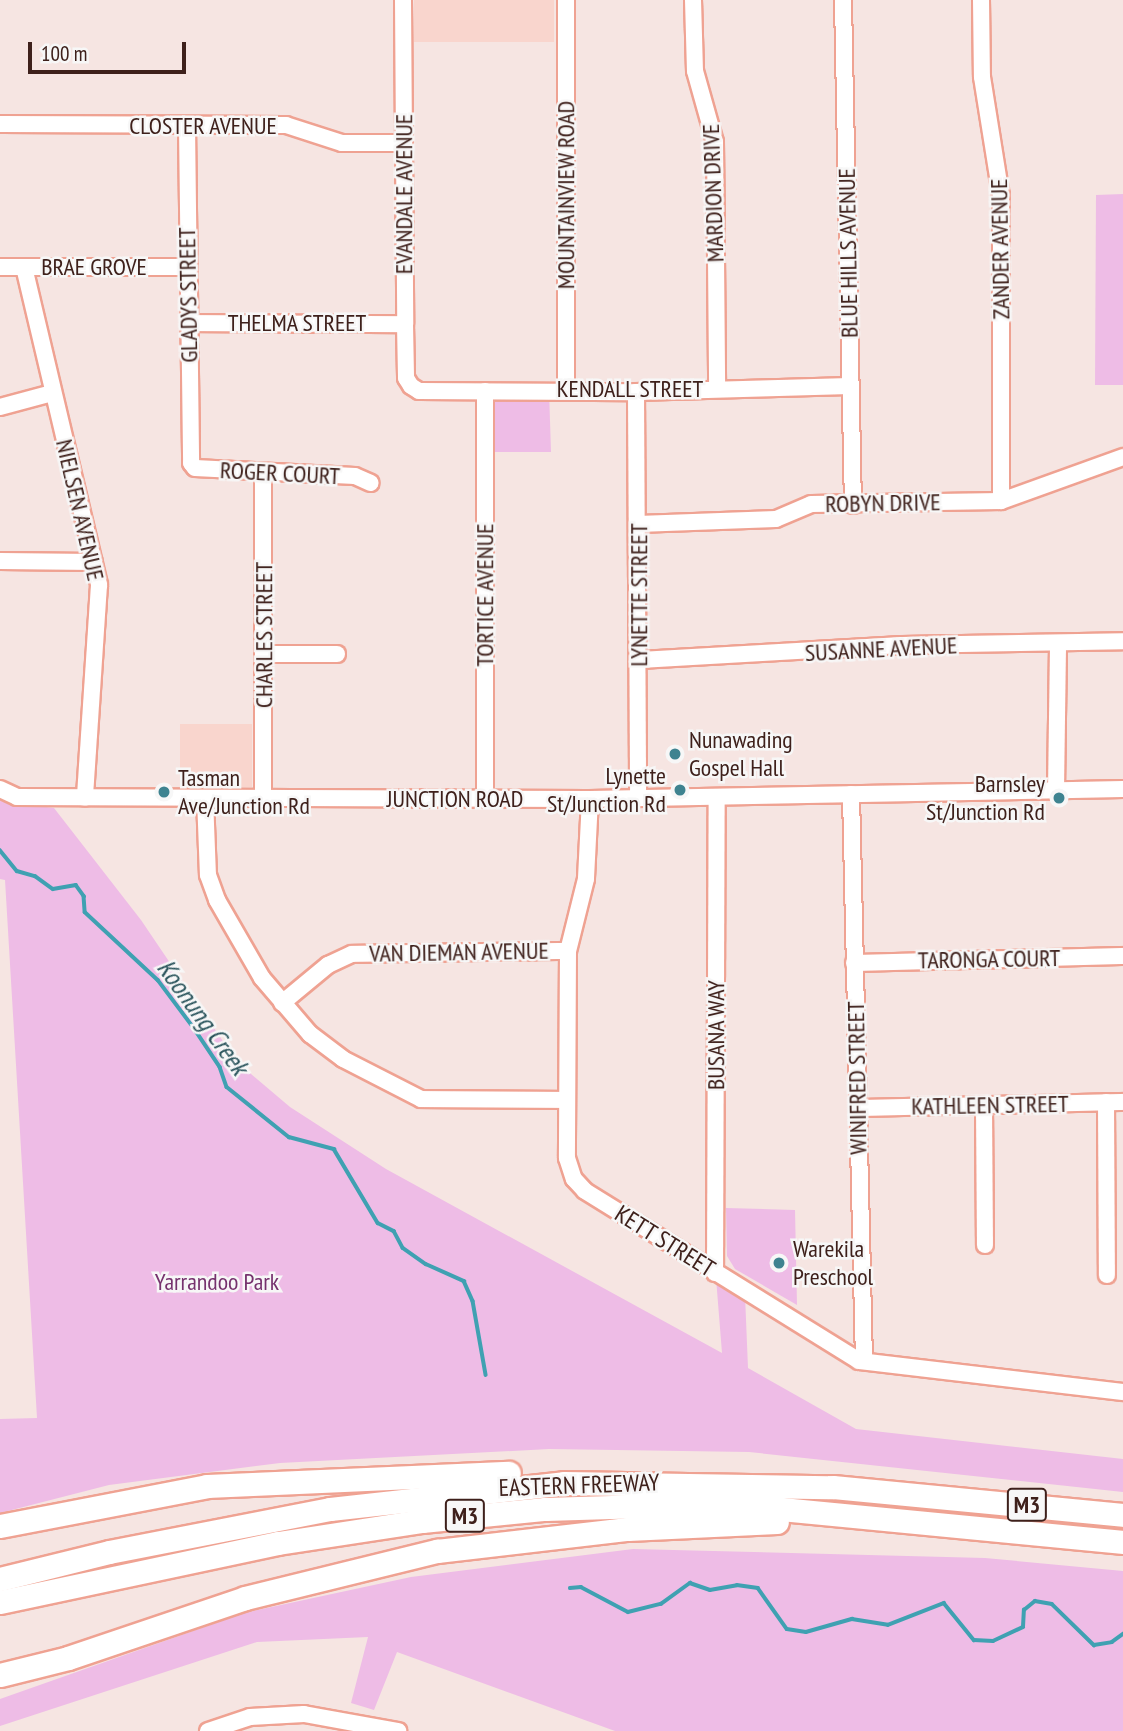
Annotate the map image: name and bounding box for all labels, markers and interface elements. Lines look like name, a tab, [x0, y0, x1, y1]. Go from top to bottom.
scale bar	[32, 28, 189, 72]
text: 100 m	[41, 40, 87, 67]
street label: MOUNTAINVIEW ROAD	[552, 101, 580, 289]
street label: CLOSTER AVENUE	[129, 112, 277, 140]
street label: EVANDALE AVENUE	[390, 113, 418, 275]
street label: MARDION DRIVE	[696, 123, 730, 263]
street label: BLUE HILLS AVENUE	[832, 168, 864, 338]
street label: ZANDER AVENUE	[984, 178, 1016, 320]
street label: GLADYS STREET	[172, 227, 204, 363]
street label: BRAE GROVE	[41, 253, 147, 281]
street label: THELMA STREET	[227, 309, 367, 337]
street label: KENDALL STREET	[556, 375, 704, 403]
street label: NIELSEN AVENUE	[50, 436, 110, 584]
street label: ROGER COURT	[219, 455, 341, 491]
street label: ROBYN DRIVE	[825, 488, 941, 518]
street label: TORTICE AVENUE	[471, 523, 499, 667]
street label: LYNETTE STREET	[625, 523, 653, 667]
street label: CHARLES STREET	[250, 562, 278, 708]
street label: SUSANNE AVENUE	[804, 631, 958, 667]
place label: Nunawading Gospel Hall	[689, 726, 793, 782]
marker: Nunawading Gospel Hall	[667, 746, 683, 762]
place label: Lynette St/Junction Rd	[547, 762, 666, 818]
place label: Tasman Ave/Junction Rd	[178, 764, 310, 820]
place label: Barnsley St/Junction Rd	[926, 770, 1045, 826]
marker: Lynette St/Junction Rd	[672, 782, 688, 798]
marker: Tasman Ave/Junction Rd	[156, 784, 172, 800]
street label: JUNCTION ROAD	[387, 785, 523, 813]
marker: Barnsley St/Junction Rd	[1051, 790, 1067, 806]
street label: VAN DIEMAN AVENUE	[369, 936, 549, 968]
street label: TARONGA COURT	[917, 943, 1061, 975]
water label: Koonung Creek	[151, 953, 255, 1081]
street label: BUSANA WAY	[702, 979, 730, 1091]
street label: WINIFRED STREET	[841, 1001, 873, 1155]
street label: KATHLEEN STREET	[911, 1089, 1069, 1121]
street label: KETT STREET	[609, 1199, 721, 1283]
place label: Warekila Preschool	[793, 1235, 873, 1291]
marker: Warekila Preschool	[771, 1255, 787, 1271]
park label: Yarrandoo Park	[155, 1268, 279, 1296]
street label: EASTERN FREEWAY	[498, 1468, 660, 1502]
road number: M3	[1006, 1486, 1048, 1524]
road number: M3	[444, 1497, 486, 1536]

